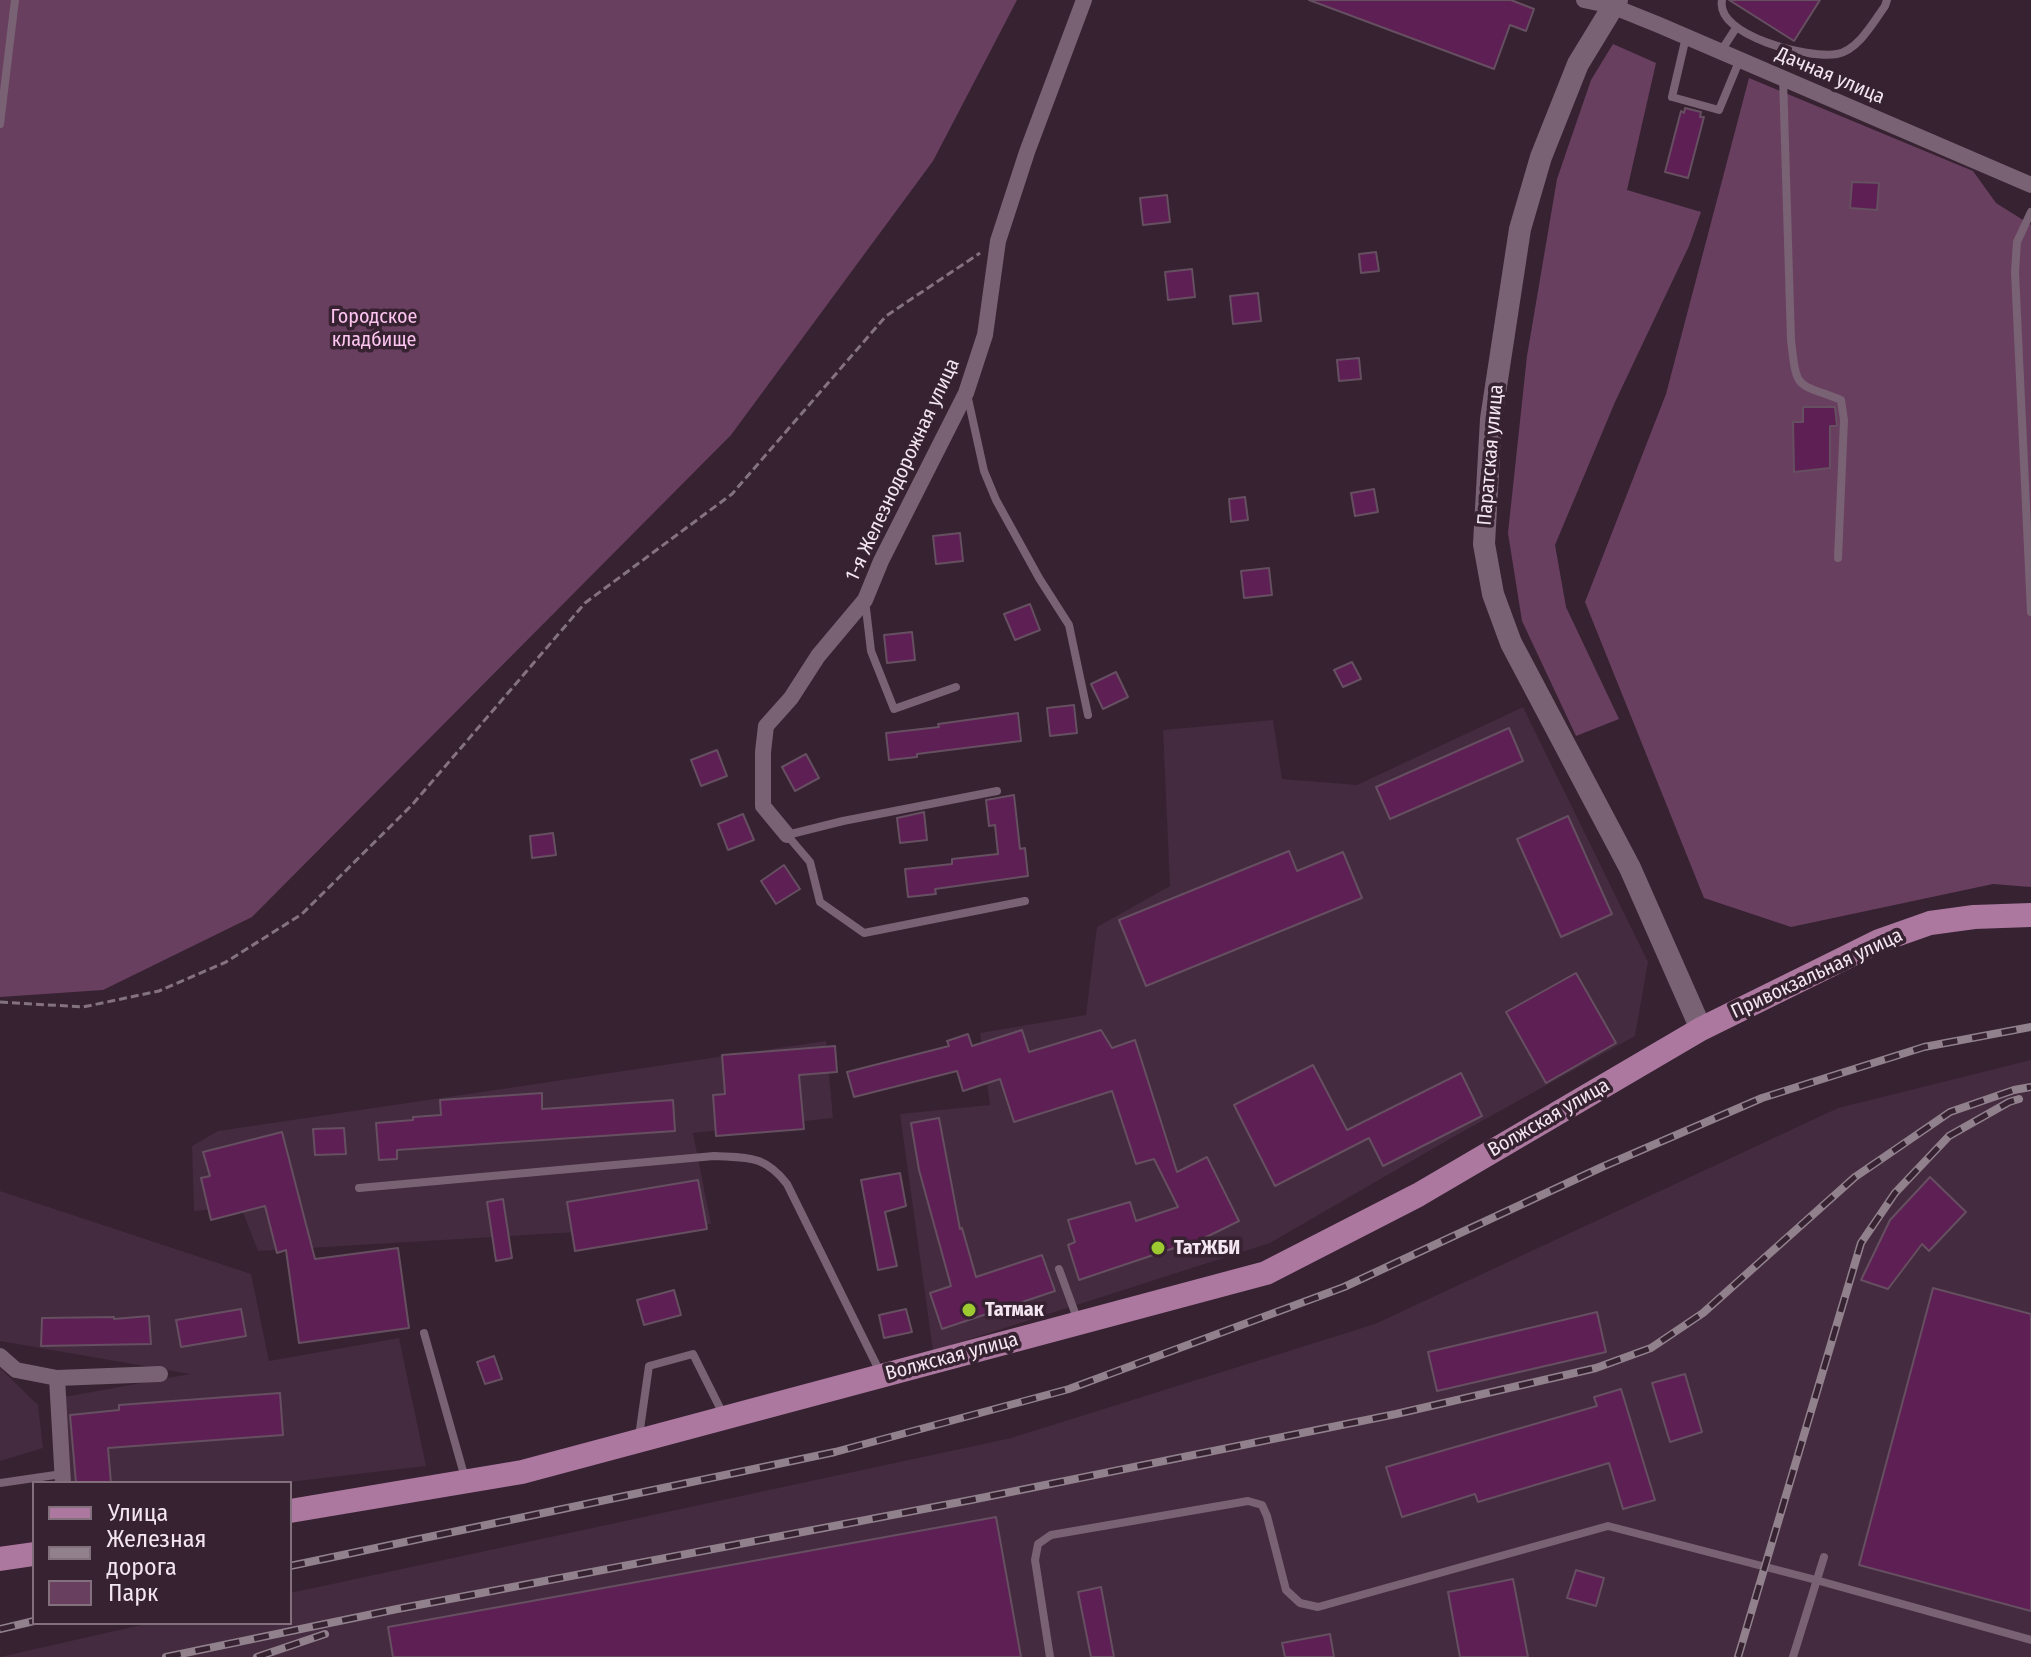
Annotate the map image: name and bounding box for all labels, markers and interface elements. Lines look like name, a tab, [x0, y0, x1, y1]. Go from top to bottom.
street label: Дачная улица	[1772, 42, 1888, 110]
park label: Городское кладбище	[331, 305, 417, 352]
street label: 1-я Железнодорожная улица	[841, 355, 965, 585]
street label: Паратская улица	[1473, 383, 1509, 527]
street label: Привокзальная улица	[1727, 924, 1907, 1024]
street label: Волжская улица	[1484, 1074, 1614, 1162]
place label: ТатЖБИ	[1174, 1236, 1240, 1260]
marker: ТатЖБИ	[1149, 1239, 1167, 1257]
place label: Татмак	[985, 1298, 1044, 1322]
marker: Татмак	[960, 1301, 978, 1319]
street label: Волжская улица	[883, 1328, 1021, 1386]
legend	[32, 1481, 292, 1625]
text: Улица	[108, 1499, 168, 1527]
text: Железная дорога	[107, 1525, 206, 1581]
text: Парк	[108, 1579, 158, 1607]

